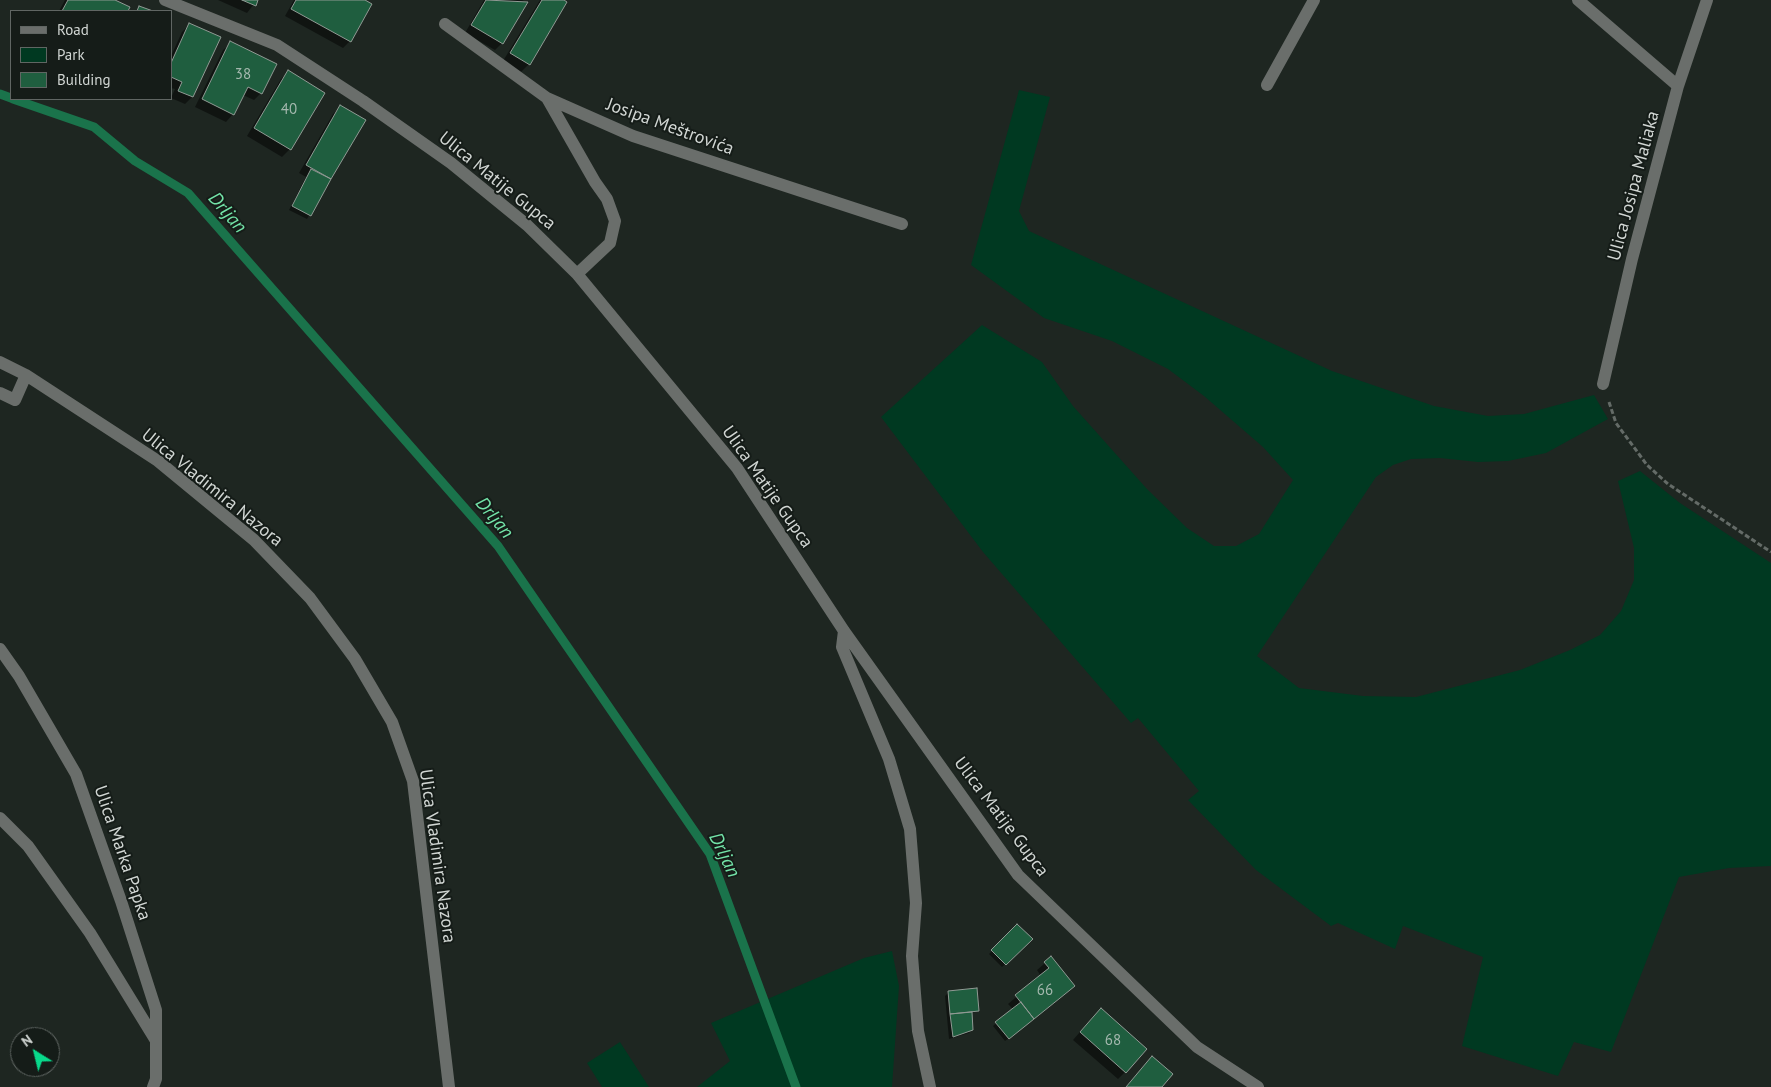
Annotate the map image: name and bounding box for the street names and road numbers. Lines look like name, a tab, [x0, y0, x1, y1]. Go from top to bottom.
street label: Josipa Meštrovića	[603, 94, 737, 160]
street label: Ulica Josipa Maliaka	[1604, 109, 1664, 263]
street label: Ulica Matije Gupca	[434, 127, 560, 235]
street label: Ulica Matije Gupca	[717, 422, 817, 552]
street label: Ulica Vladimira Nazora	[137, 424, 287, 552]
street label: Ulica Matije Gupca	[949, 753, 1053, 881]
street label: Ulica Vladimira Nazora	[414, 768, 460, 944]
street label: Ulica Marka Papka	[89, 783, 155, 923]

